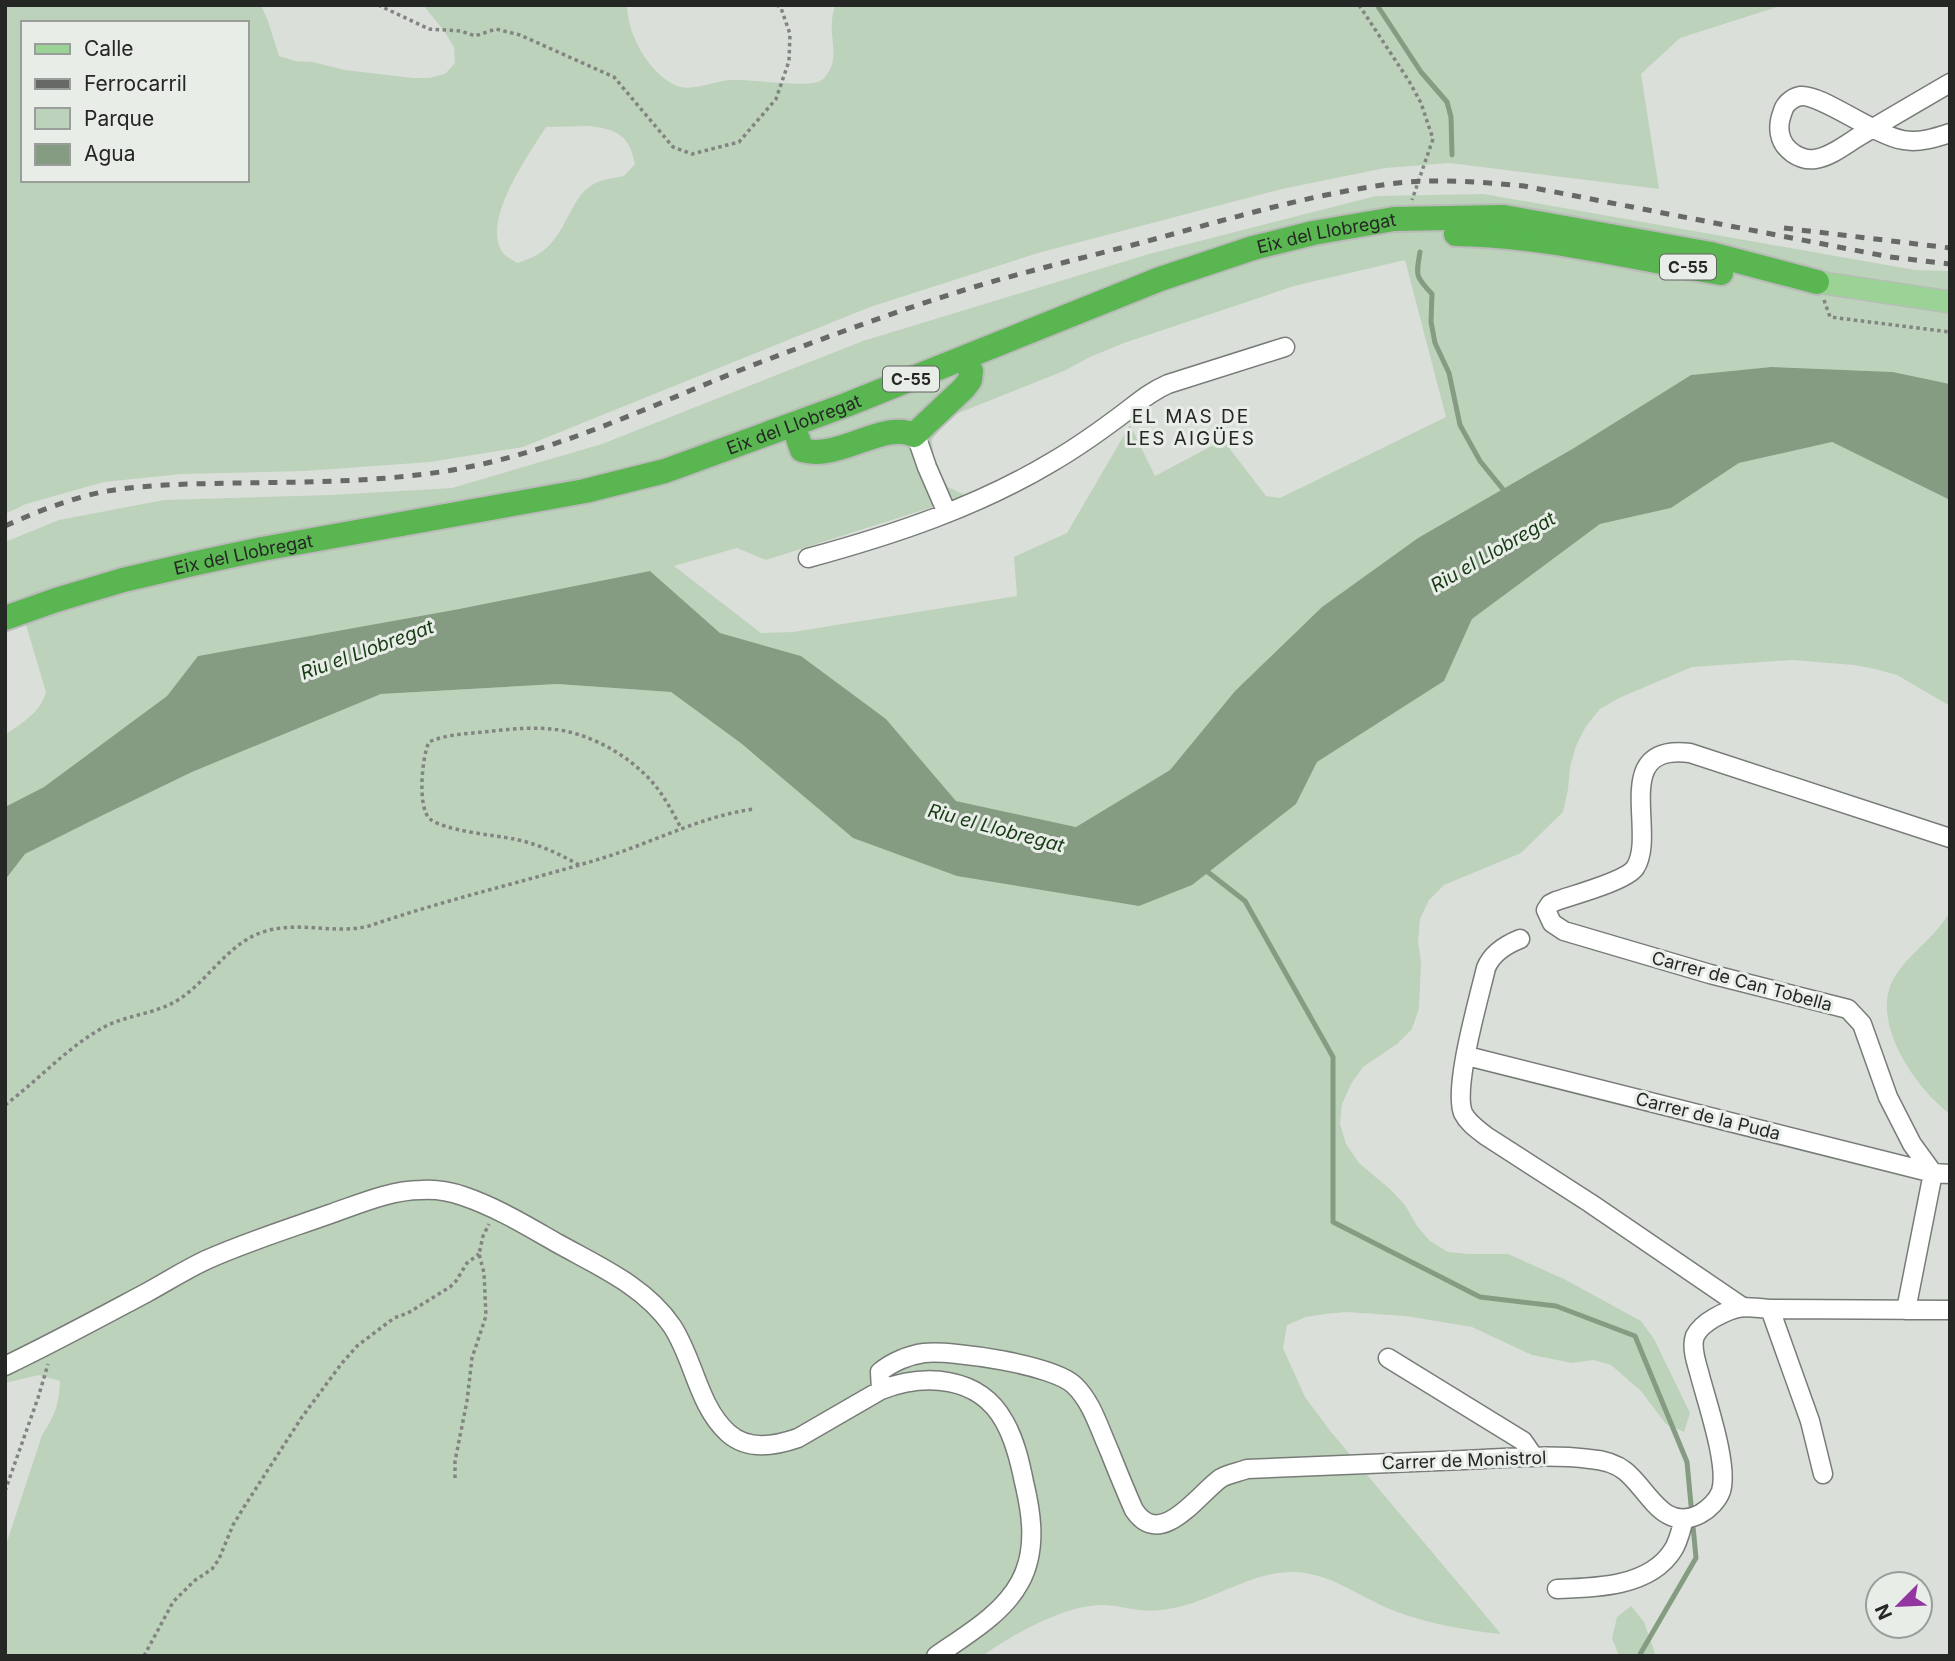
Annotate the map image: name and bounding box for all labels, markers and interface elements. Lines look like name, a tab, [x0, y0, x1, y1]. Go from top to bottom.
legend	[21, 21, 248, 182]
text: Calle	[84, 36, 134, 61]
text: Ferrocarril	[84, 71, 187, 96]
text: Parque	[84, 106, 154, 131]
text: Agua	[84, 141, 136, 166]
street label: Eix del Llobregat	[1255, 208, 1397, 257]
road number: C-55	[1660, 255, 1716, 280]
road number: C-55	[883, 366, 939, 392]
street label: Eix del Llobregat	[724, 390, 864, 458]
district label: EL MAS DE LES AIGÜES	[1126, 405, 1256, 450]
water label: Riu el Llobregat	[1427, 507, 1560, 597]
street label: Eix del Llobregat	[172, 530, 314, 578]
water label: Riu el Llobregat	[297, 615, 437, 685]
water label: Riu el Llobregat	[925, 799, 1067, 857]
street label: Carrer de Can Tobella	[1649, 947, 1835, 1015]
street label: Carrer de la Puda	[1633, 1088, 1783, 1144]
street label: Carrer de Monistrol	[1381, 1447, 1547, 1473]
north arrow	[1864, 1570, 1934, 1640]
text: N	[1870, 1600, 1897, 1623]

